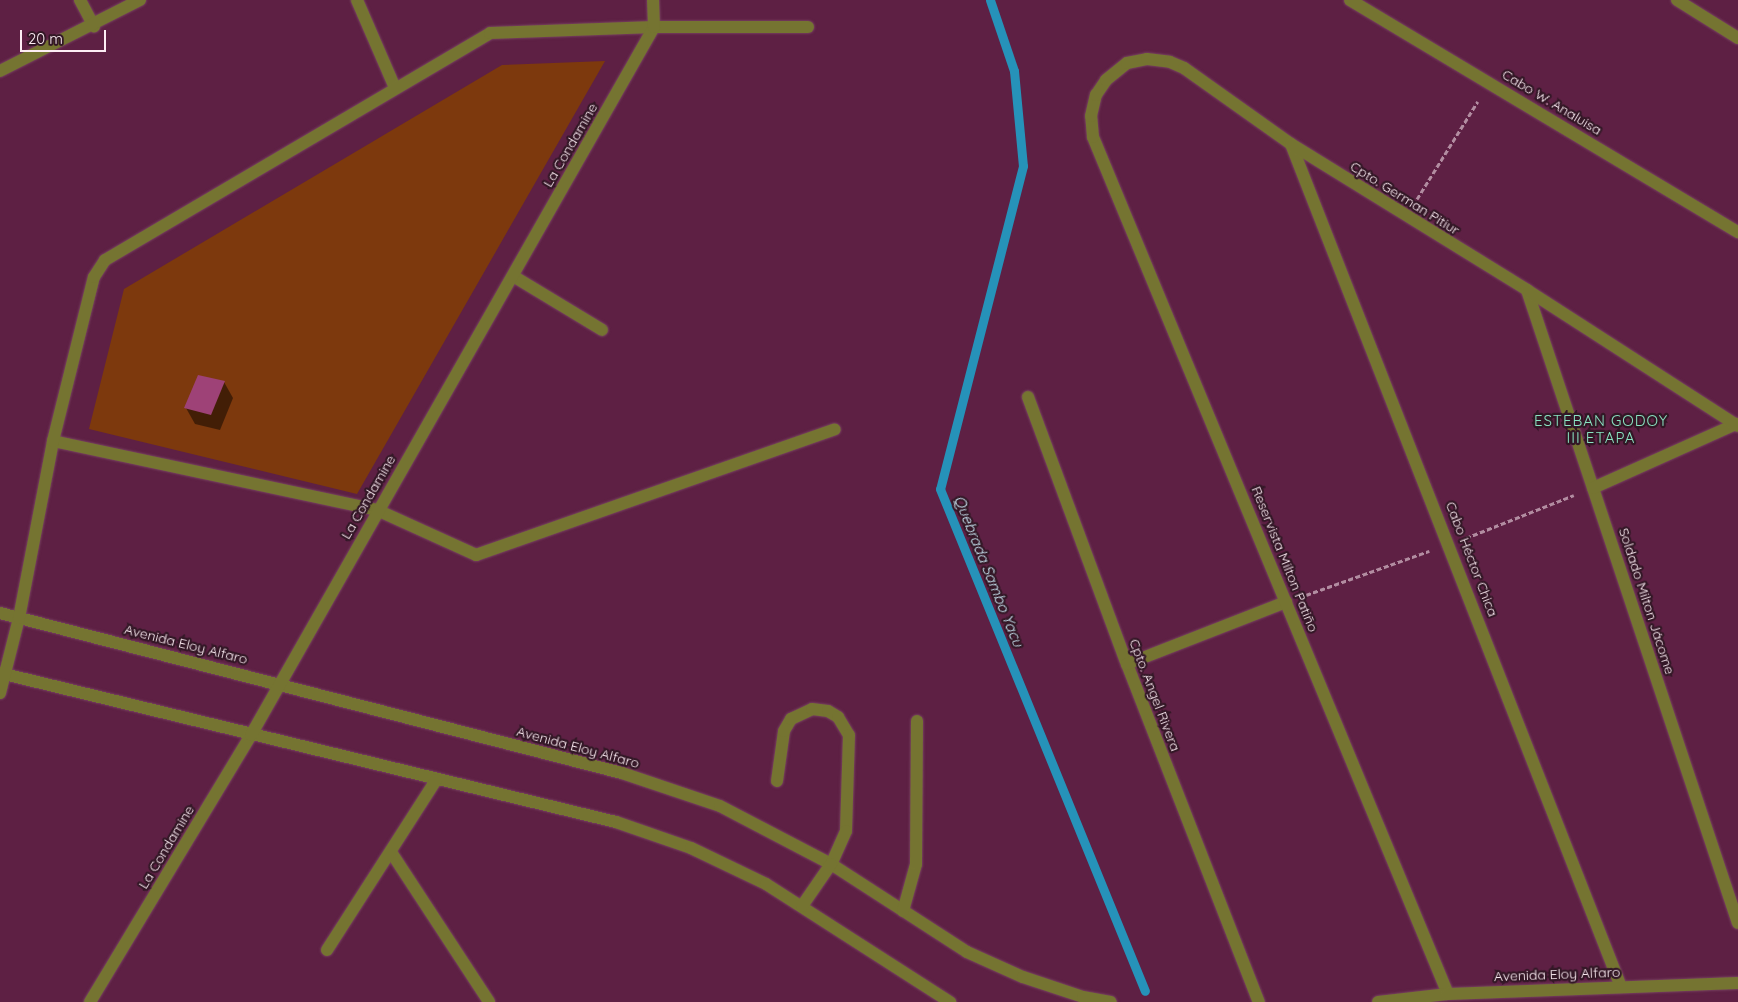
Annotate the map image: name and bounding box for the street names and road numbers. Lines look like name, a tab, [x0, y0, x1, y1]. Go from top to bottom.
street label: Cabo W. Analuisa	[1499, 66, 1605, 138]
street label: La Condamine	[539, 100, 601, 190]
street label: Cpto. German Pitiur	[1347, 158, 1463, 238]
street label: La Condamine	[337, 452, 399, 542]
street label: Reservista Milton Patiño	[1248, 484, 1322, 634]
street label: Cabo Héctor Chica	[1442, 499, 1502, 619]
street label: Soldado Milton Jácome	[1615, 526, 1679, 676]
street label: Avenida Eloy Alfaro	[123, 621, 249, 667]
street label: Cpto. Angel Rivera	[1126, 636, 1184, 754]
street label: Avenida Eloy Alfaro	[515, 723, 641, 771]
street label: La Condamine	[135, 802, 197, 892]
street label: Avenida Eloy Alfaro	[1494, 963, 1620, 985]

